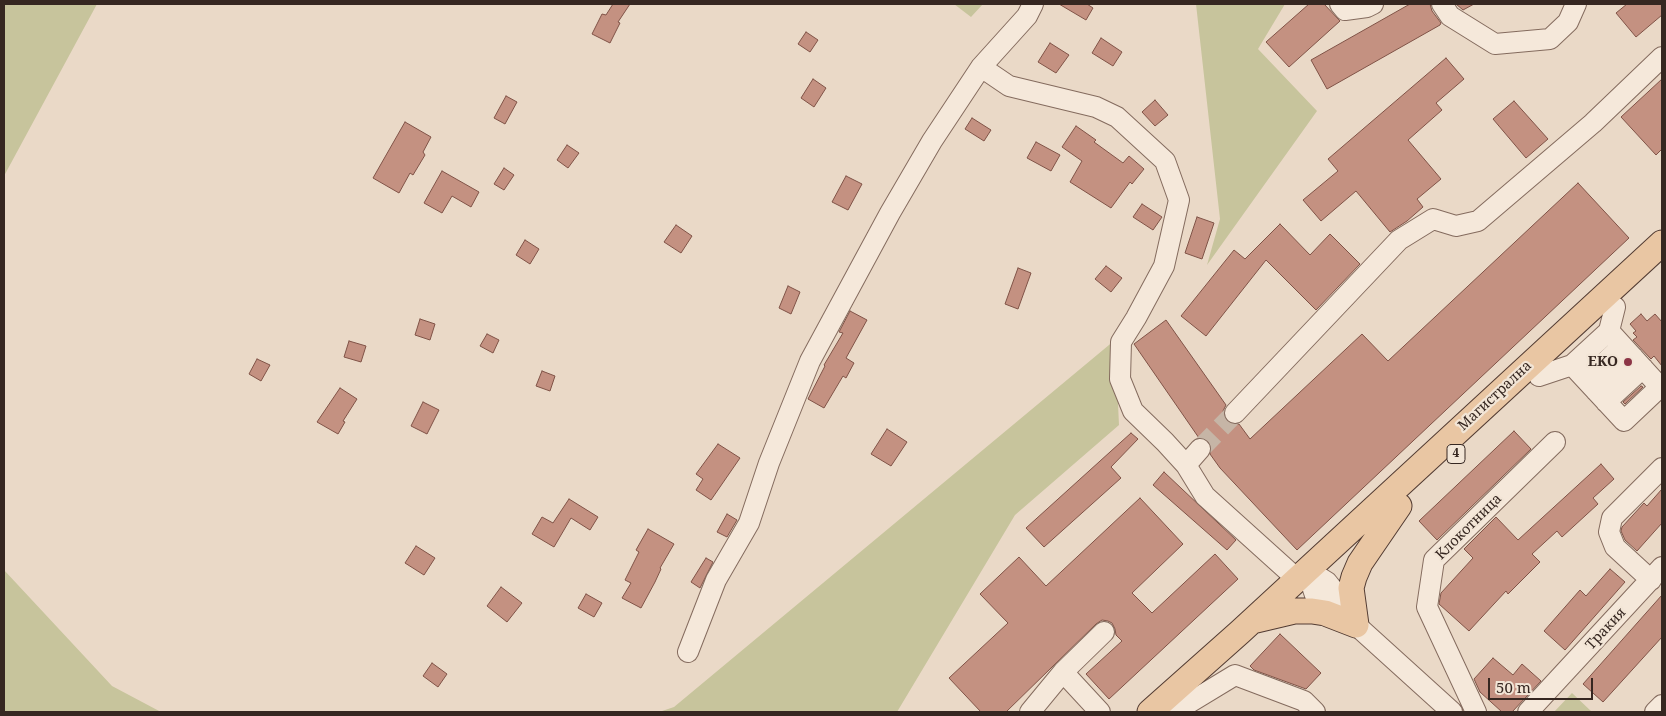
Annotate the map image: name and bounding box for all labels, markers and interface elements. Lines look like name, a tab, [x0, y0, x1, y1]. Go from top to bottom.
place label: EKO	[1588, 354, 1618, 370]
marker: EKO	[1622, 356, 1634, 368]
street label: Магистрална	[1455, 358, 1535, 434]
road number: 4	[1447, 444, 1465, 464]
street label: Клокотница	[1433, 491, 1505, 563]
street label: Тракия	[1582, 605, 1630, 653]
scale bar	[1491, 668, 1596, 700]
text: 50 m	[1496, 677, 1531, 697]

